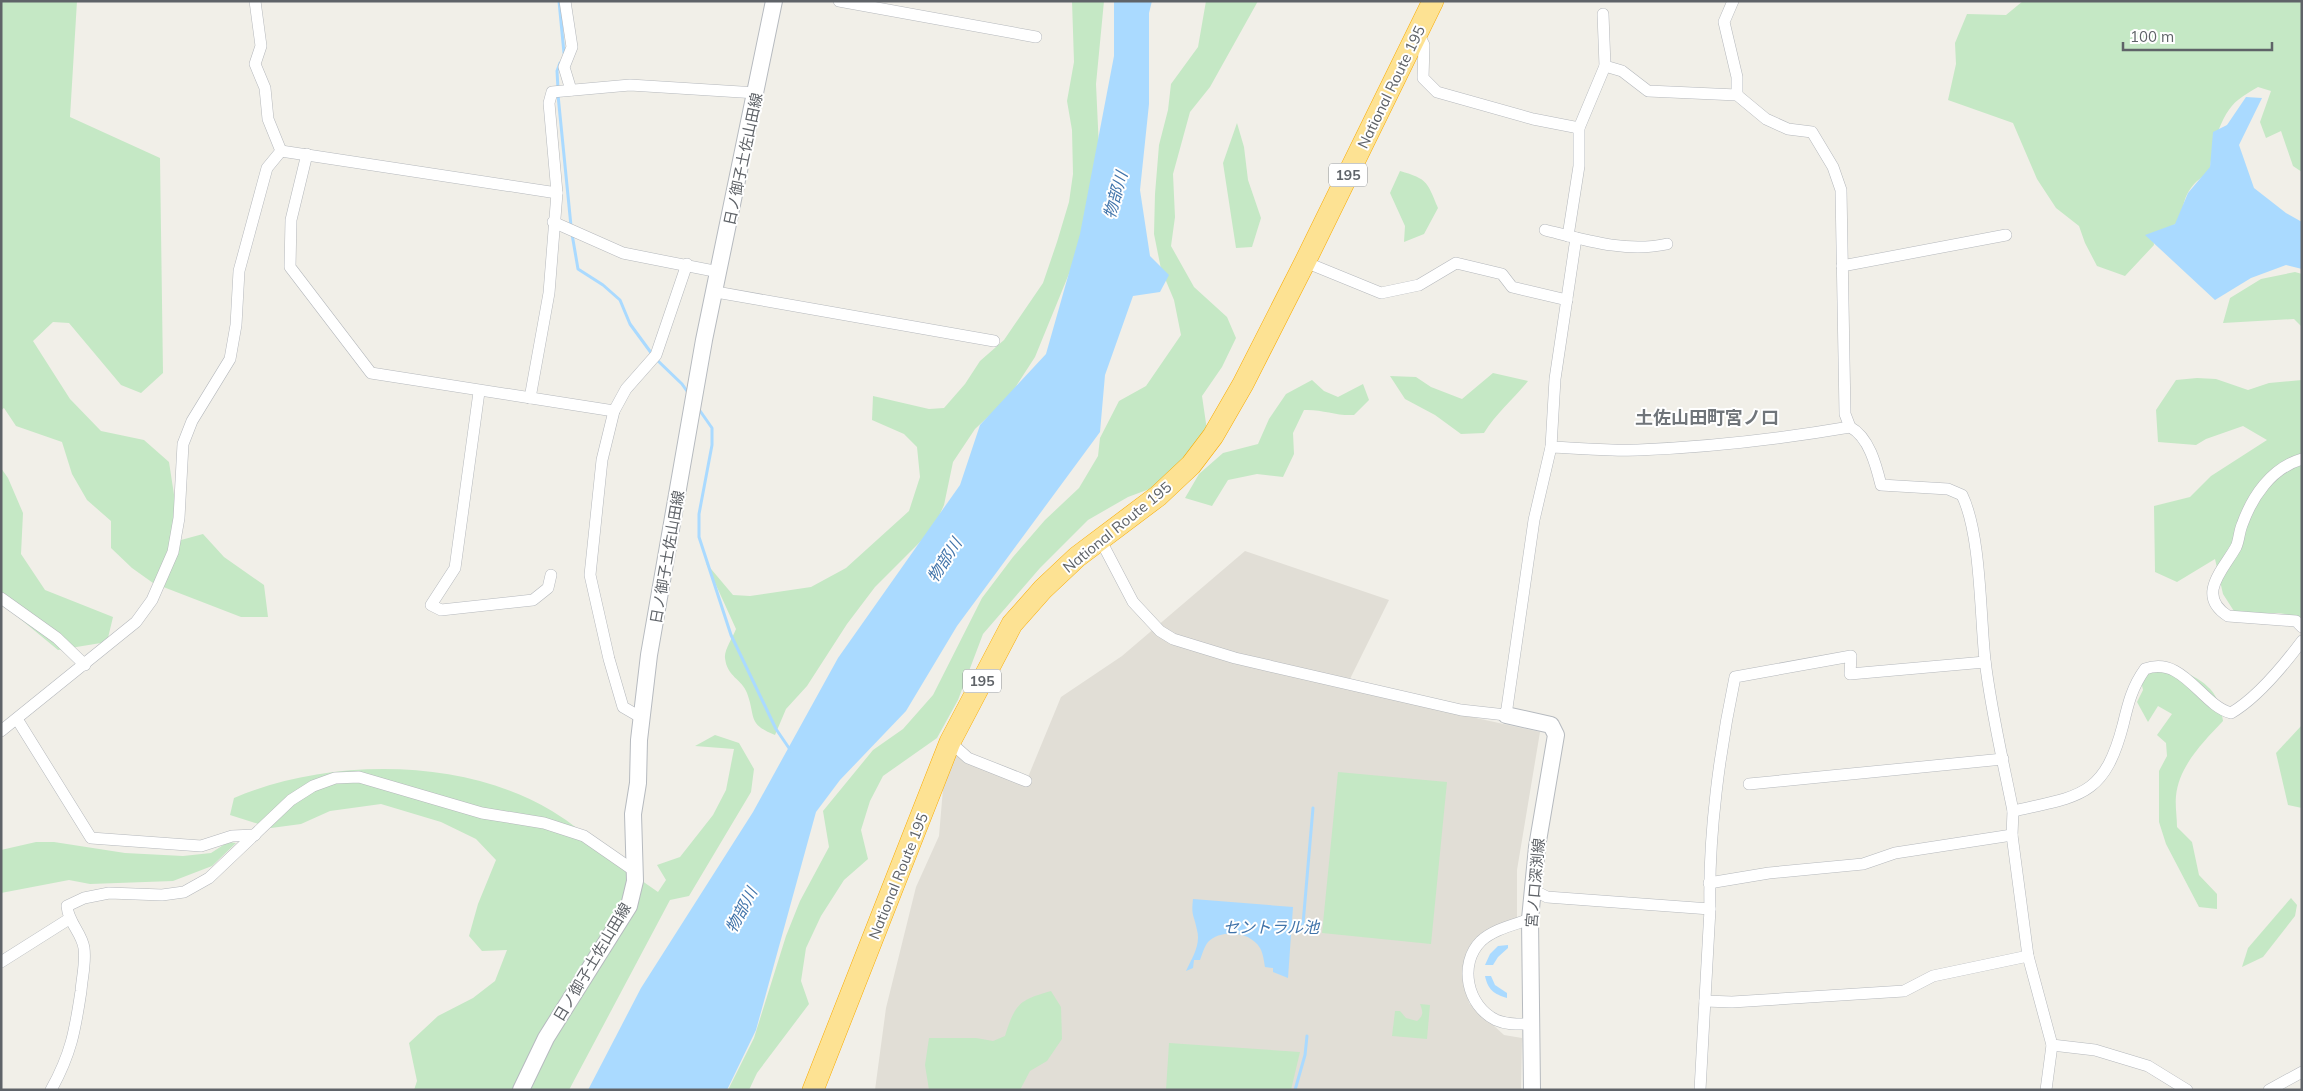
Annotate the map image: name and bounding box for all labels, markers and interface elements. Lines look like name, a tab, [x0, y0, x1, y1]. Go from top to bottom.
scale bar	[2123, 20, 2272, 52]
street label: National Route 195	[1353, 22, 1429, 152]
text: 100 m	[2130, 27, 2174, 46]
street label: 日ノ御子土佐山田線	[720, 91, 766, 227]
road number: 195	[1329, 164, 1367, 186]
water label: 物部川	[1099, 167, 1132, 221]
district label: 土佐山田町宮ノ口	[1635, 406, 1779, 429]
street label: National Route 195	[1059, 477, 1175, 577]
street label: 日ノ御子土佐山田線	[646, 489, 688, 625]
water label: 物部川	[923, 533, 967, 586]
road number: 195	[963, 669, 1001, 692]
street label: National Route 195	[864, 810, 932, 942]
street label: 宮ノ口深渕線	[1522, 837, 1548, 929]
water label: 物部川	[721, 882, 762, 936]
street label: 日ノ御子土佐山田線	[549, 899, 635, 1025]
water label: セントラル池	[1223, 917, 1321, 937]

